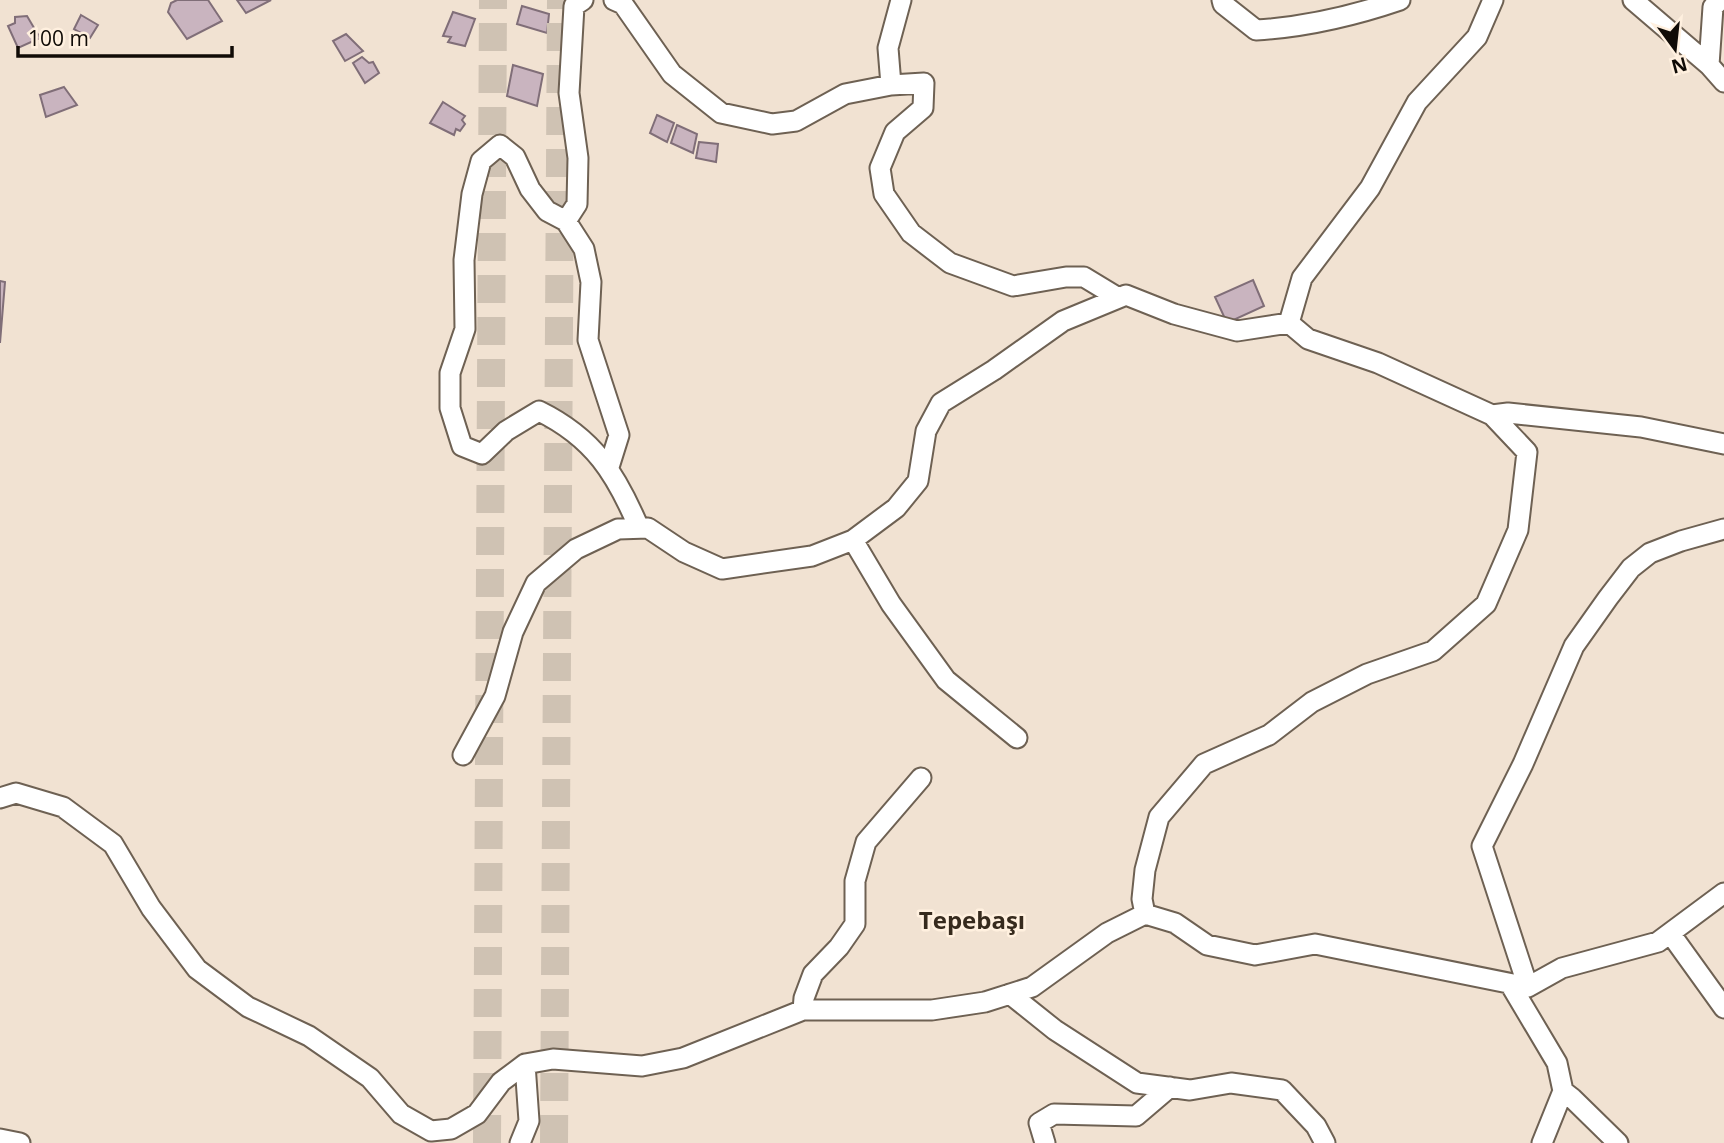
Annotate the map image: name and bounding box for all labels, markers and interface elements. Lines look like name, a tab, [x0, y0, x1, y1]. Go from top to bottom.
scale bar	[18, 14, 231, 58]
north arrow	[1640, 14, 1710, 84]
text: 100 m	[28, 24, 89, 52]
text: N	[1669, 51, 1690, 80]
district label: Tepebaşı	[919, 903, 1025, 936]

